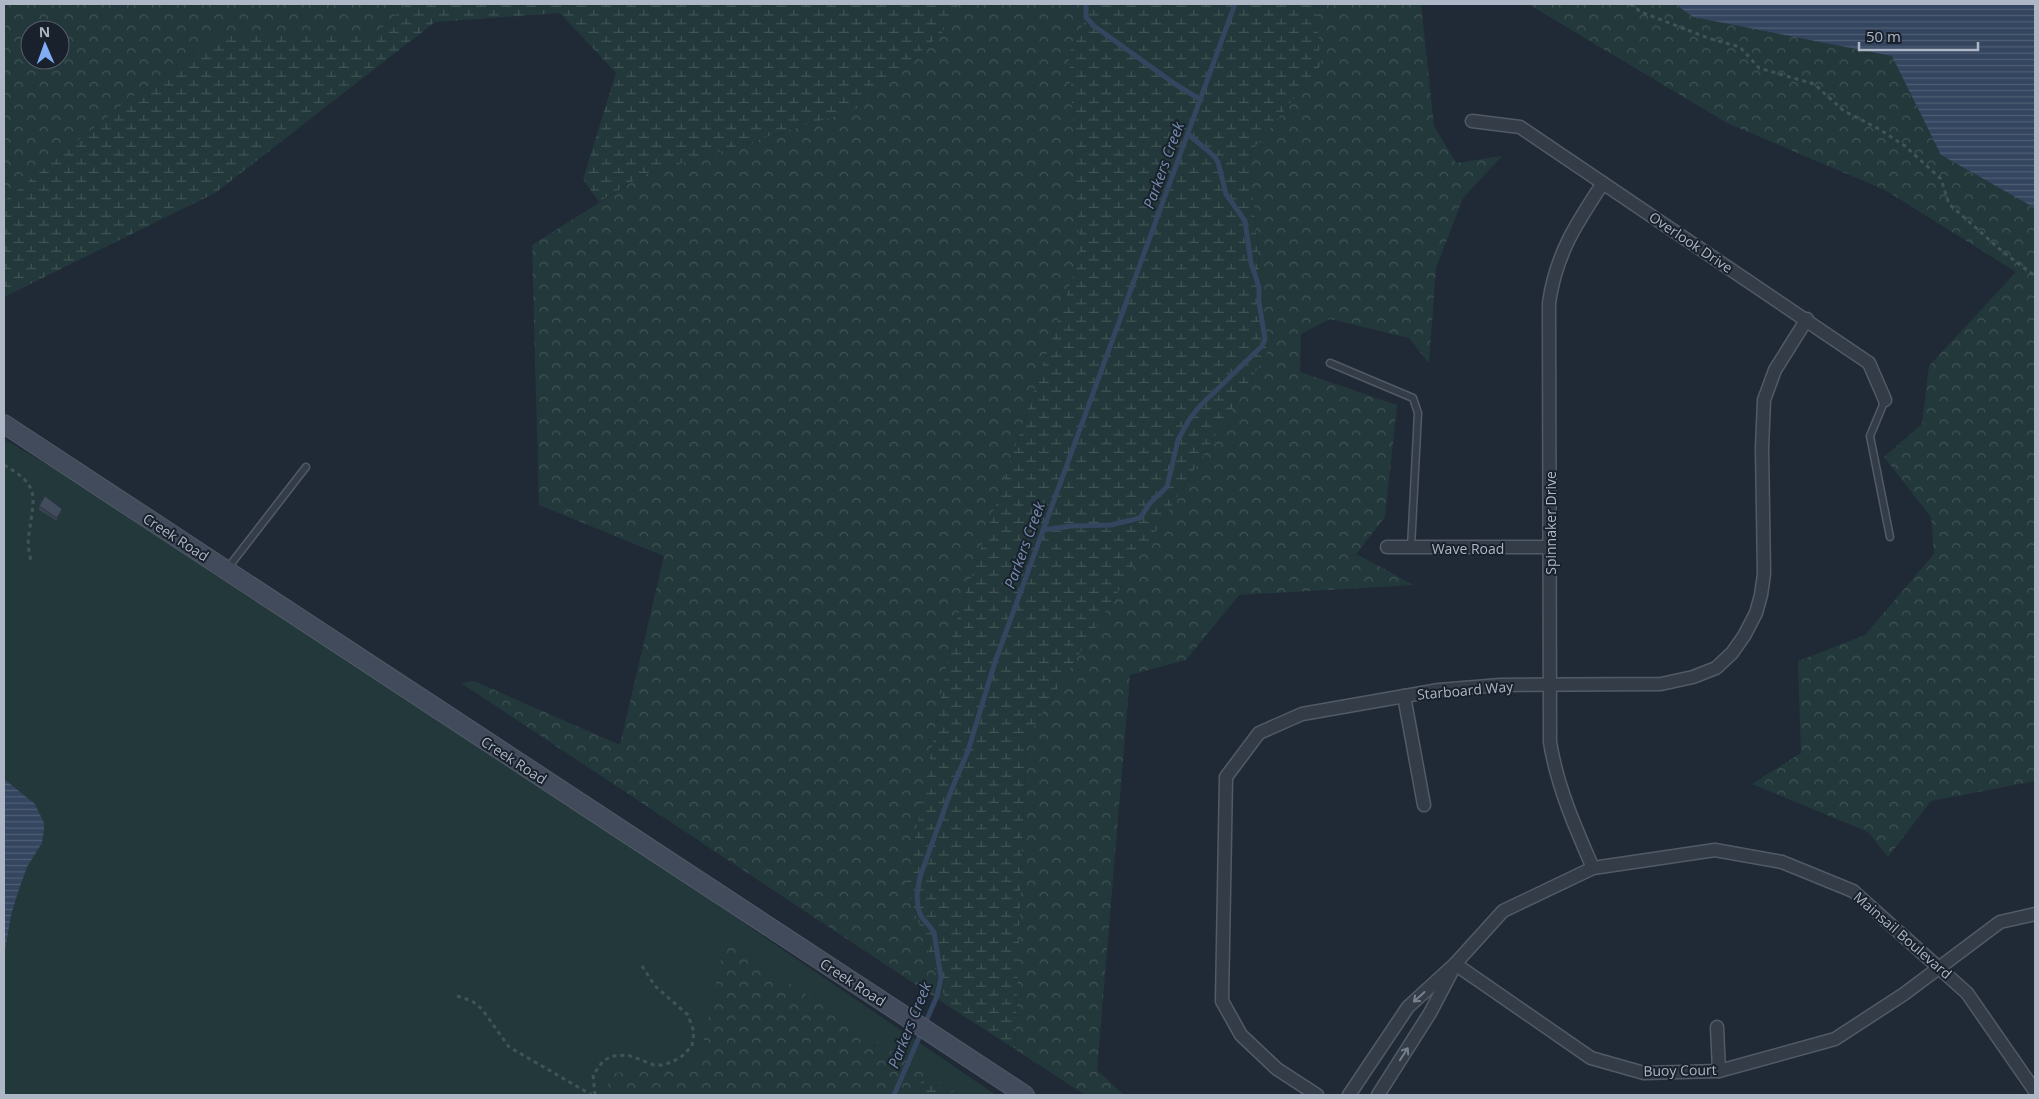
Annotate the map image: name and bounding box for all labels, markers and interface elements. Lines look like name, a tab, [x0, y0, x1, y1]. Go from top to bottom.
north arrow	[20, 20, 70, 70]
scale bar	[1859, 20, 1978, 52]
text: N	[39, 22, 51, 41]
text: 50 m	[1866, 26, 1901, 46]
water label: Parkers Creek	[1138, 118, 1188, 211]
street label: Overlook Drive	[1645, 207, 1737, 277]
street label: Spinnaker Drive	[1541, 471, 1560, 575]
water label: Parkers Creek	[999, 498, 1049, 591]
street label: Creek Road	[140, 509, 212, 565]
street label: Wave Road	[1432, 539, 1504, 558]
street label: Starboard Way	[1416, 676, 1515, 704]
street label: Creek Road	[478, 732, 550, 788]
street label: Mainsail Boulevard	[1850, 887, 1956, 983]
street label: Creek Road	[817, 954, 889, 1010]
water label: Parkers Creek	[883, 978, 936, 1071]
one-way arrow	[1413, 991, 1426, 1003]
one-way arrow	[1399, 1048, 1409, 1062]
street label: Buoy Court	[1643, 1060, 1717, 1080]

